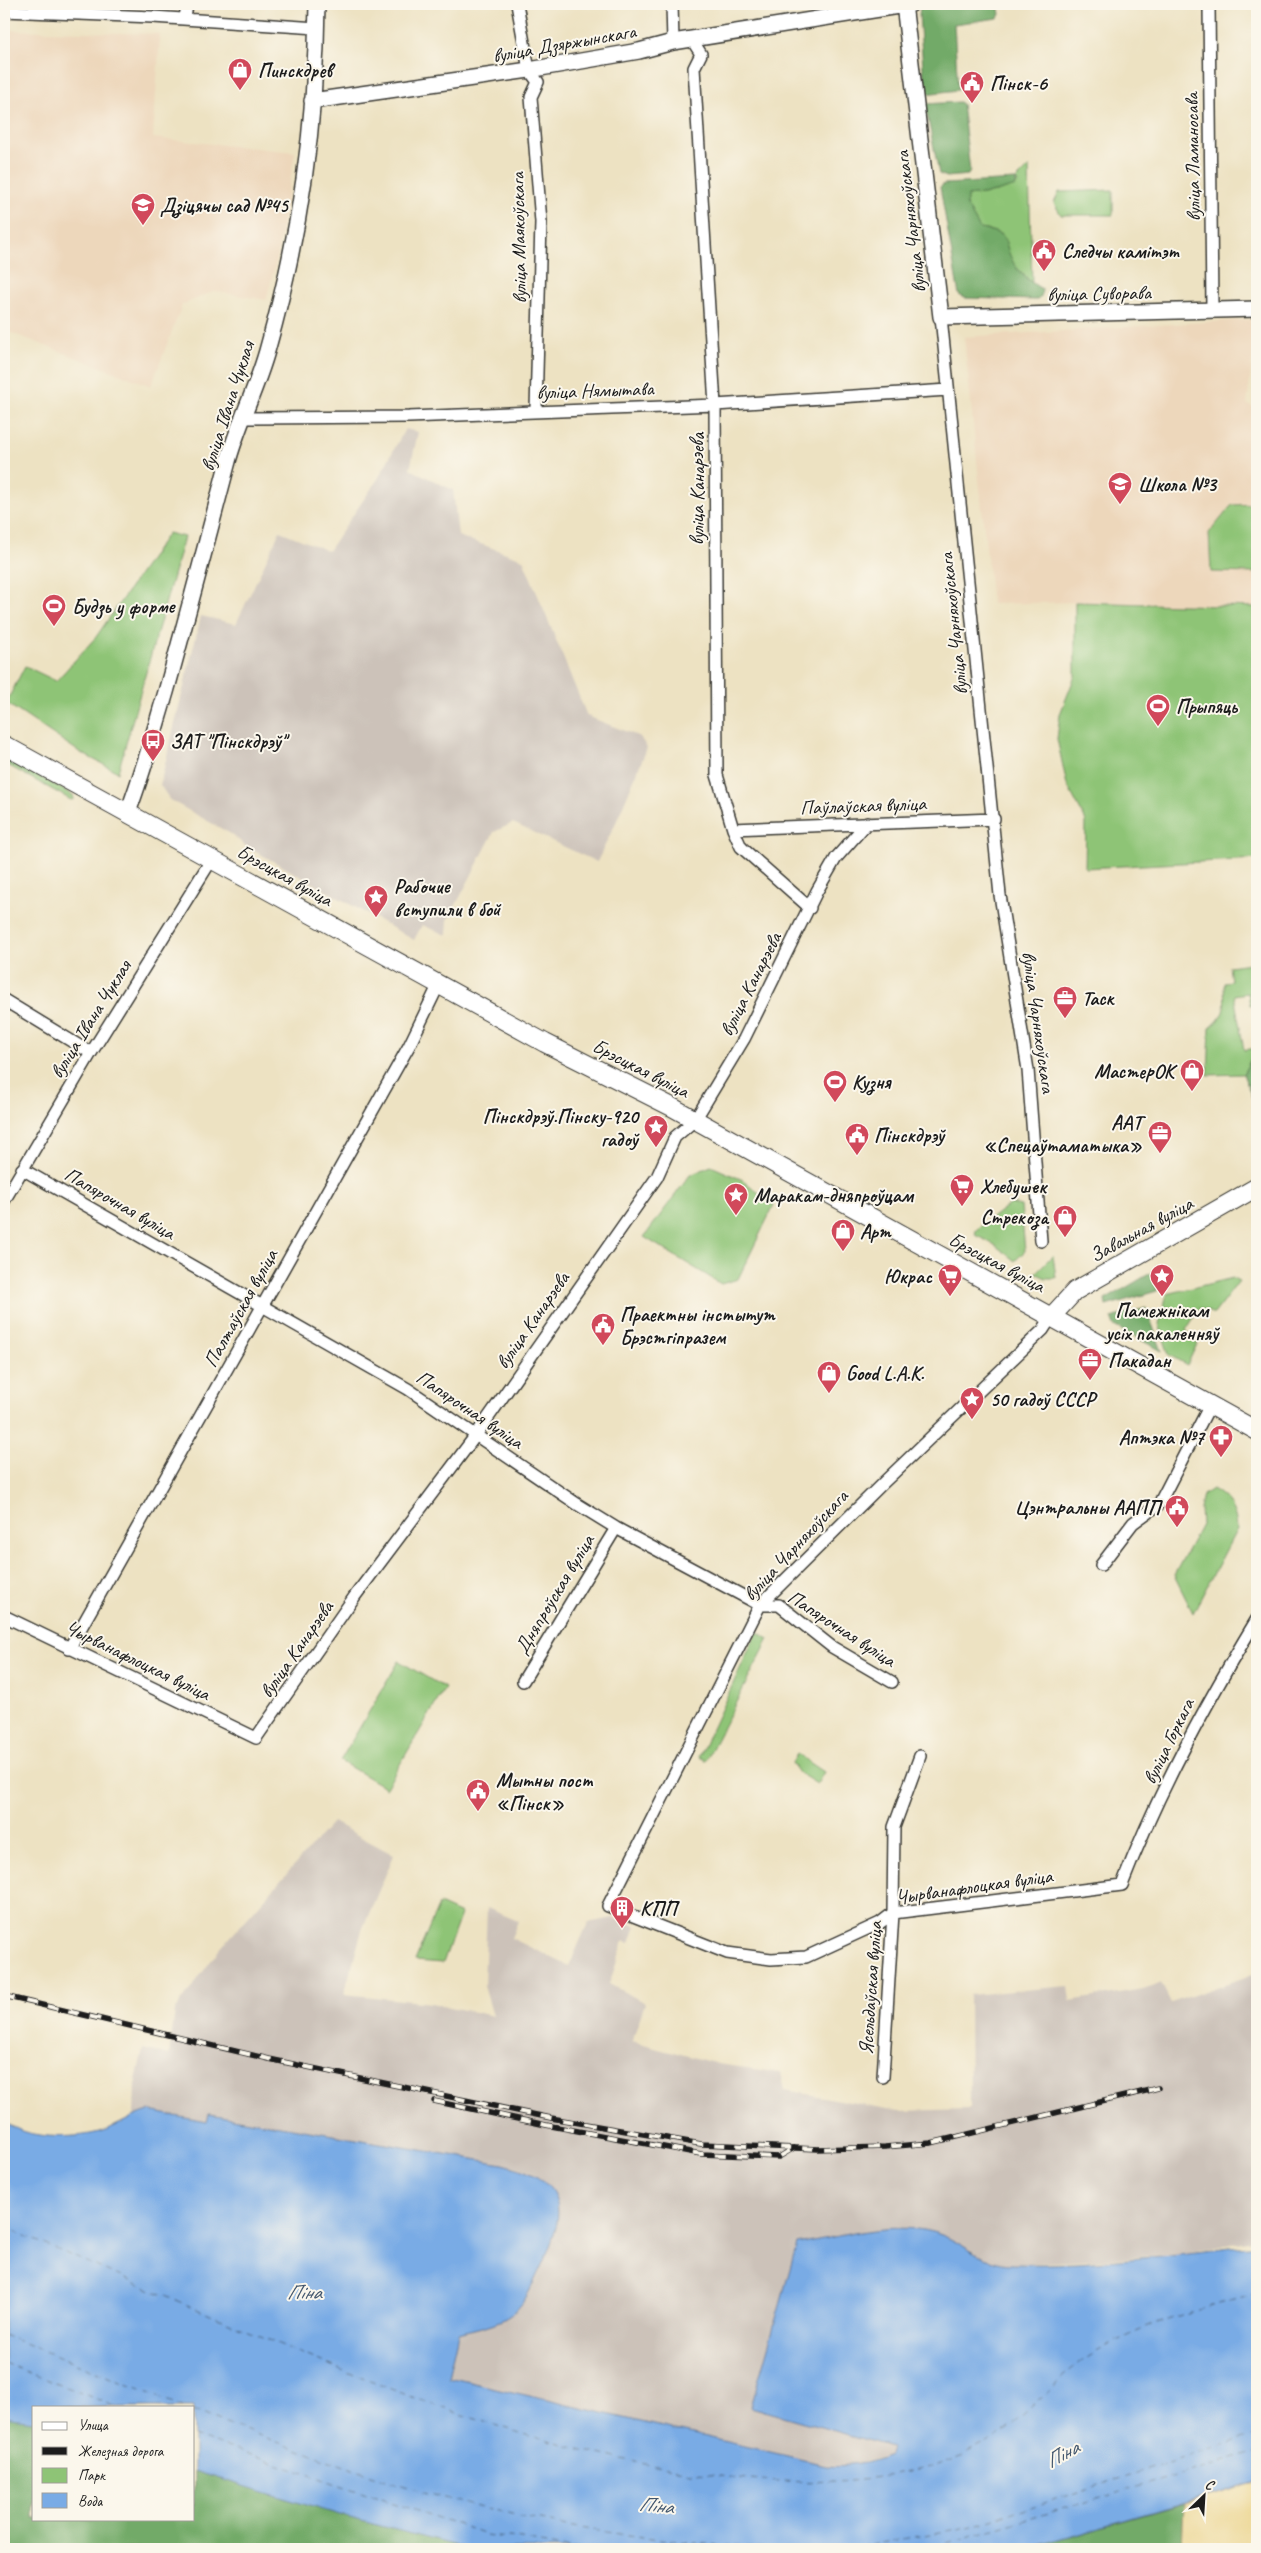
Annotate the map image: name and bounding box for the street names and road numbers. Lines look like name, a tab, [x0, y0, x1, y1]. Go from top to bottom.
street label: вуліца Дзяржынскага	[491, 18, 640, 68]
street label: вуліца Ламаносава	[1179, 91, 1206, 222]
street label: вуліца Чарняхоўскага	[889, 148, 932, 294]
street label: вуліца Маякоўскага	[505, 170, 532, 304]
street label: вуліца Суворава	[1047, 280, 1153, 307]
street label: вуліца Івана Чуклая	[195, 337, 261, 474]
street label: вуліца Нямытава	[536, 376, 656, 405]
street label: вуліца Канарэева	[685, 431, 710, 545]
street label: вуліца Чарняхоўскага	[933, 550, 973, 696]
street label: Паўлаўская вуліца	[800, 791, 928, 820]
street label: Брэсцкая вуліца	[233, 839, 338, 913]
street label: вуліца Канарэева	[714, 927, 788, 1040]
street label: вуліца Чарняхоўскага	[1016, 950, 1061, 1097]
street label: вуліца Івана Чуклая	[44, 954, 138, 1083]
street label: Брэсцкая вуліца	[588, 1033, 694, 1104]
street label: Папярочная вуліца	[60, 1162, 181, 1246]
street label: Завальная вуліца	[1085, 1190, 1198, 1268]
street label: Брэсцкая вуліца	[944, 1227, 1050, 1299]
street label: Палтаўская вуліца	[198, 1244, 284, 1372]
street label: вуліца Канарэева	[490, 1265, 576, 1374]
street label: Папярочная вуліца	[411, 1364, 529, 1455]
street label: вуліца Чарняхоўскага	[737, 1483, 855, 1606]
street label: Дняпроўская вуліца	[509, 1529, 601, 1659]
street label: Папярочная вуліца	[783, 1584, 901, 1673]
street label: вуліца Канарэева	[254, 1594, 340, 1703]
street label: Чырванафлоцкая вуліца	[61, 1615, 215, 1707]
street label: вуліца Горкага	[1137, 1693, 1201, 1788]
street label: Чырванафлоцкая вуліца	[894, 1863, 1055, 1910]
street label: Ясельдаўская вуліца	[853, 1919, 888, 2056]

